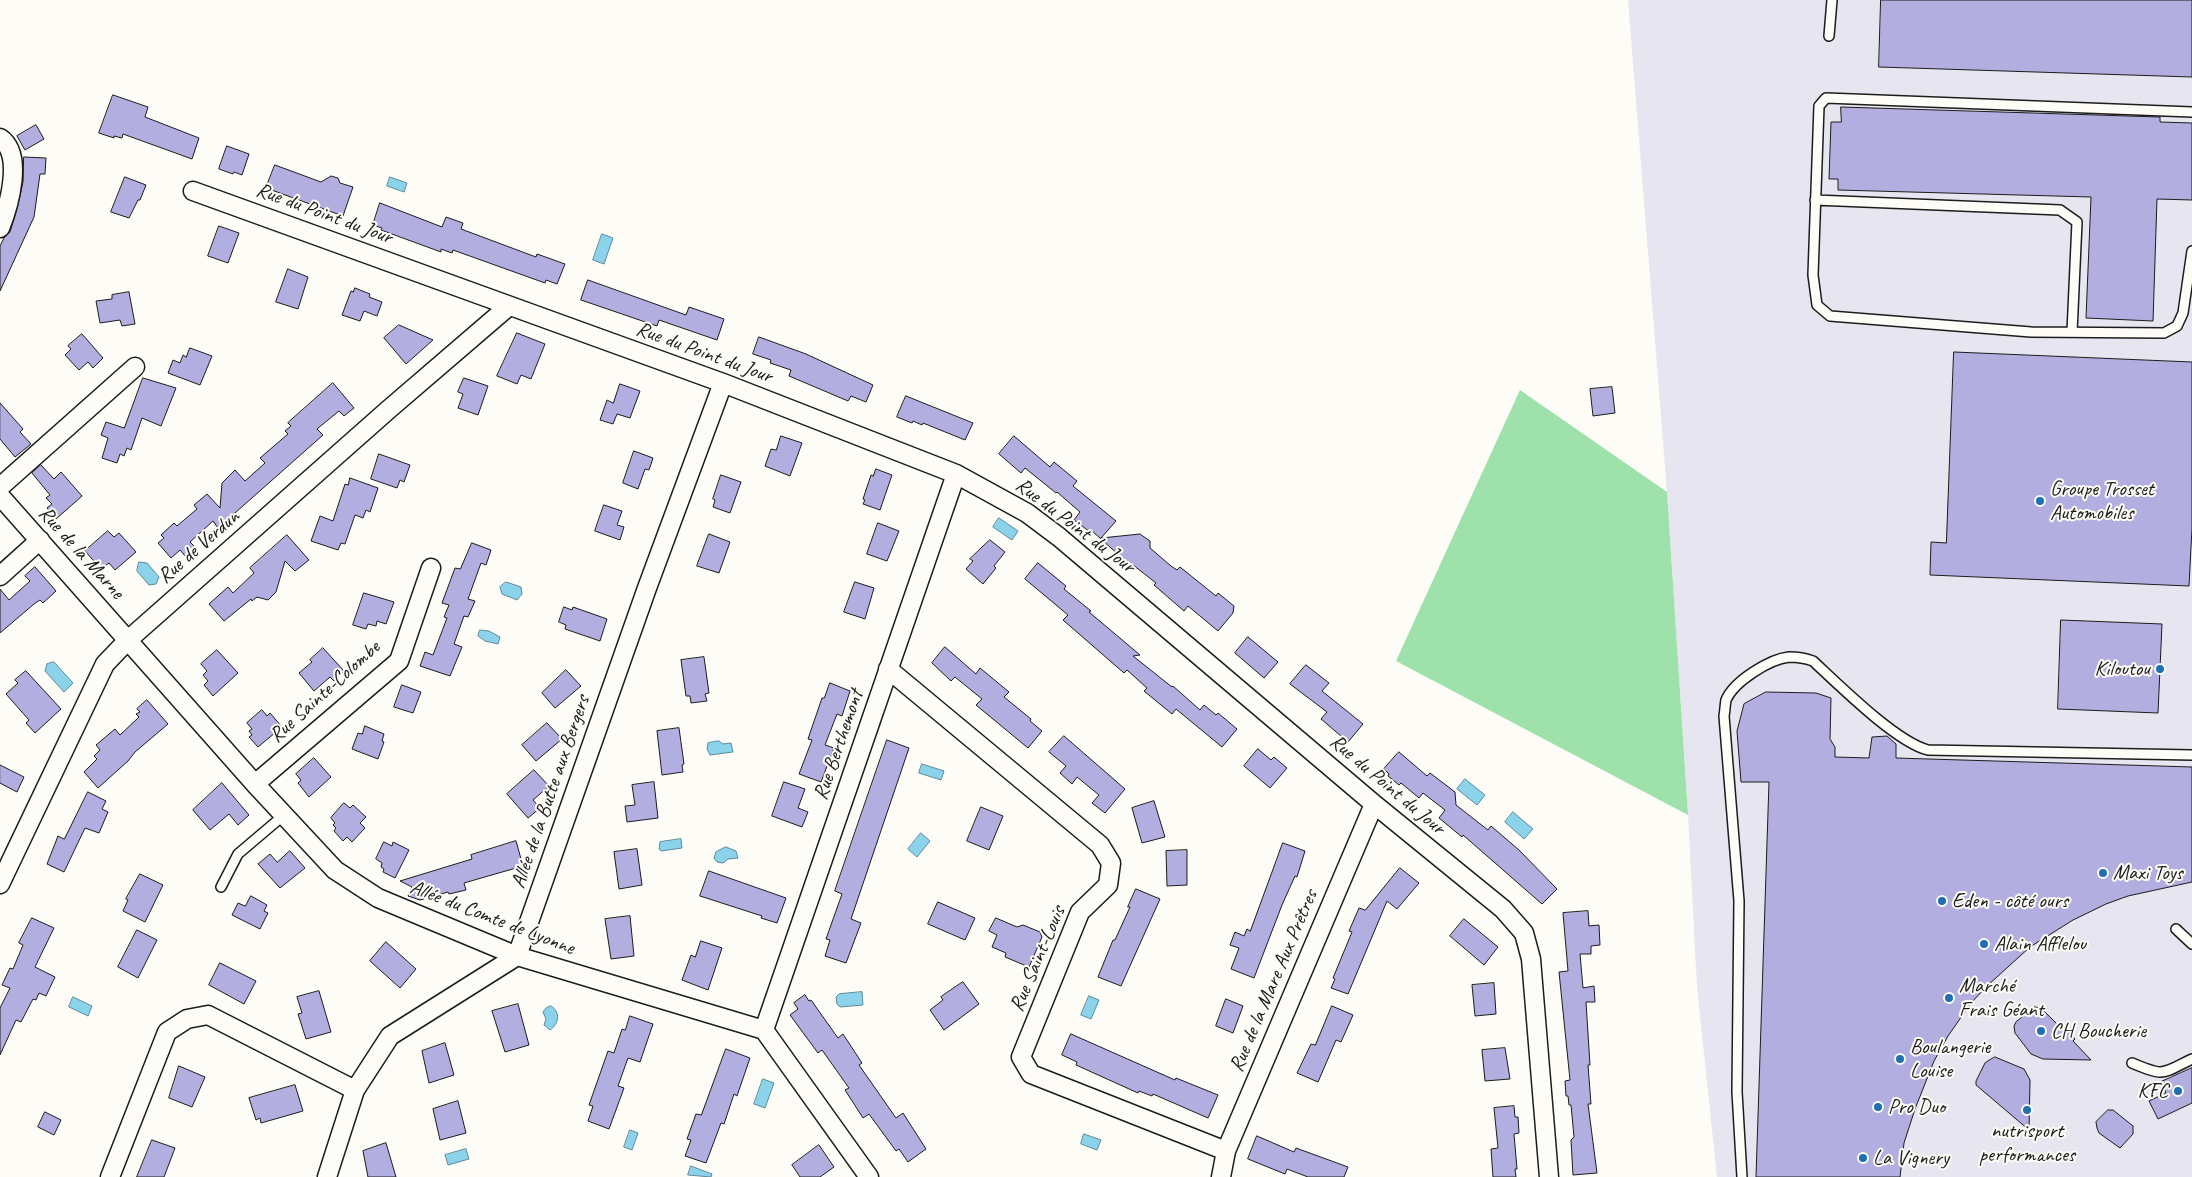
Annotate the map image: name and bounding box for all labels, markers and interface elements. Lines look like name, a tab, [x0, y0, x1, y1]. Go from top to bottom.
street label: Rue du Point du Jour	[252, 178, 396, 250]
street label: Rue du Point du Jour	[632, 317, 776, 389]
street label: Rue du Point du Jour	[1010, 473, 1140, 579]
place label: Groupe Trosset Automobiles	[2050, 476, 2154, 526]
marker: Groupe Trosset Automobiles	[2034, 495, 2046, 507]
street label: Rue de la Marne	[33, 501, 129, 605]
street label: Rue de Verdun	[153, 505, 245, 589]
street label: Rue Sainte-Colombe	[264, 636, 386, 748]
place label: Kiloutou	[2095, 656, 2150, 682]
marker: Kiloutou	[2154, 663, 2166, 675]
street label: Rue Berthemont	[808, 687, 870, 803]
street label: Allée de la Butte aux Bergers	[506, 692, 596, 892]
street label: Rue du Point du Jour	[1324, 729, 1450, 841]
place label: Maxi Toys	[2113, 860, 2183, 886]
marker: Maxi Toys	[2097, 867, 2109, 879]
street label: Allée du Comte de Lyonne	[406, 875, 578, 961]
street label: Rue de la Mare Aux Prêtres	[1224, 886, 1324, 1076]
place label: Eden - côté ours	[1952, 888, 2068, 914]
marker: Eden - côté ours	[1936, 895, 1948, 907]
street label: Rue Saint-Louis	[1005, 903, 1071, 1015]
place label: Alain Afflelou	[1994, 931, 2086, 957]
marker: Alain Afflelou	[1978, 938, 1990, 950]
place label: Marché Frais Géant	[1959, 973, 2044, 1023]
marker: Marché Frais Géant	[1943, 992, 1955, 1004]
place label: CH Boucherie	[2051, 1018, 2146, 1044]
marker: CH Boucherie	[2035, 1025, 2047, 1037]
place label: Boulangerie Louise	[1910, 1034, 1990, 1084]
marker: Boulangerie Louise	[1894, 1053, 1906, 1065]
place label: KFC	[2137, 1078, 2168, 1104]
marker: KFC	[2172, 1085, 2184, 1097]
place label: Pro Duo	[1888, 1094, 1945, 1120]
marker: Pro Duo	[1872, 1101, 1884, 1113]
marker: nutrisport performances	[2021, 1104, 2033, 1116]
place label: nutrisport performances	[1979, 1118, 2075, 1168]
place label: La Vignery	[1873, 1145, 1949, 1171]
marker: La Vignery	[1857, 1152, 1869, 1164]

